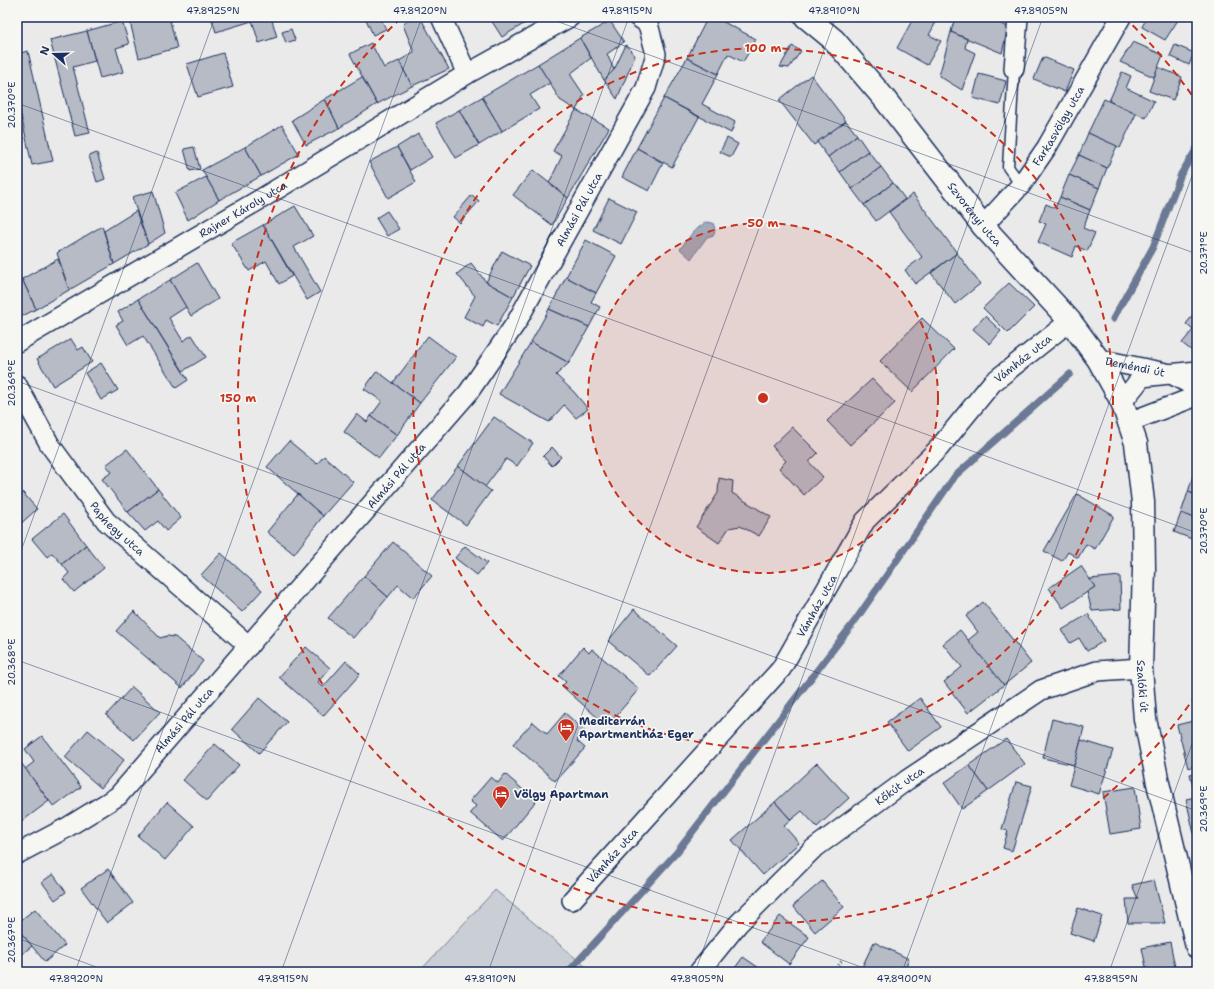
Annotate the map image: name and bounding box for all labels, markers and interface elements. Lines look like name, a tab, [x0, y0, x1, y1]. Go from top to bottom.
text: 47.8925°N	[186, 4, 240, 17]
text: 47.8920°N	[393, 4, 447, 17]
text: 47.8915°N	[602, 4, 652, 17]
text: 47.8910°N	[808, 4, 860, 17]
text: 47.8905°N	[1014, 4, 1068, 17]
north arrow	[34, 34, 74, 74]
text: 100 m	[745, 40, 782, 56]
text: N	[37, 44, 54, 57]
text: 20.370°E	[5, 82, 18, 128]
street label: Farkasvölgy utca	[1029, 83, 1088, 169]
street label: Almási Pál utca	[552, 170, 605, 249]
street label: Rajner Károly utca	[196, 177, 290, 241]
street label: Szvorényi utca	[944, 179, 1005, 249]
text: 50 m	[748, 215, 779, 231]
text: 20.371°E	[1197, 231, 1210, 275]
street label: Vámház utca	[991, 331, 1055, 386]
street label: Deméndi út	[1104, 353, 1167, 380]
text: 20.369°E	[5, 360, 18, 406]
text: 150 m	[220, 390, 256, 406]
centre of rings	[756, 391, 770, 405]
street label: Almási Pál utca	[364, 439, 429, 512]
street label: Paphegy utca	[87, 498, 148, 559]
text: 20.370°E	[1197, 508, 1210, 554]
street label: Vámház utca	[793, 572, 841, 640]
text: 20.368°E	[5, 638, 18, 686]
street label: Szalóki út	[1133, 660, 1152, 713]
street label: Almási Pál utca	[151, 684, 217, 756]
place label: Mediterrán Apartmentház Eger	[579, 714, 694, 742]
hotel icon: Mediterrán Apartmentház Eger	[556, 717, 576, 742]
street label: Kőkút utca	[872, 763, 927, 809]
hotel icon: Völgy Apartman	[491, 784, 511, 809]
text: 20.369°E	[1197, 786, 1210, 832]
place label: Völgy Apartman	[514, 787, 609, 802]
street label: Vámház utca	[583, 825, 641, 886]
text: 20.367°E	[5, 917, 18, 963]
text: 47.8920°N	[49, 972, 103, 985]
text: 47.8915°N	[258, 972, 308, 985]
text: 47.8910°N	[464, 972, 516, 985]
text: 47.8905°N	[670, 972, 724, 985]
text: 47.8900°N	[877, 972, 931, 985]
text: 47.8895°N	[1084, 972, 1138, 985]

